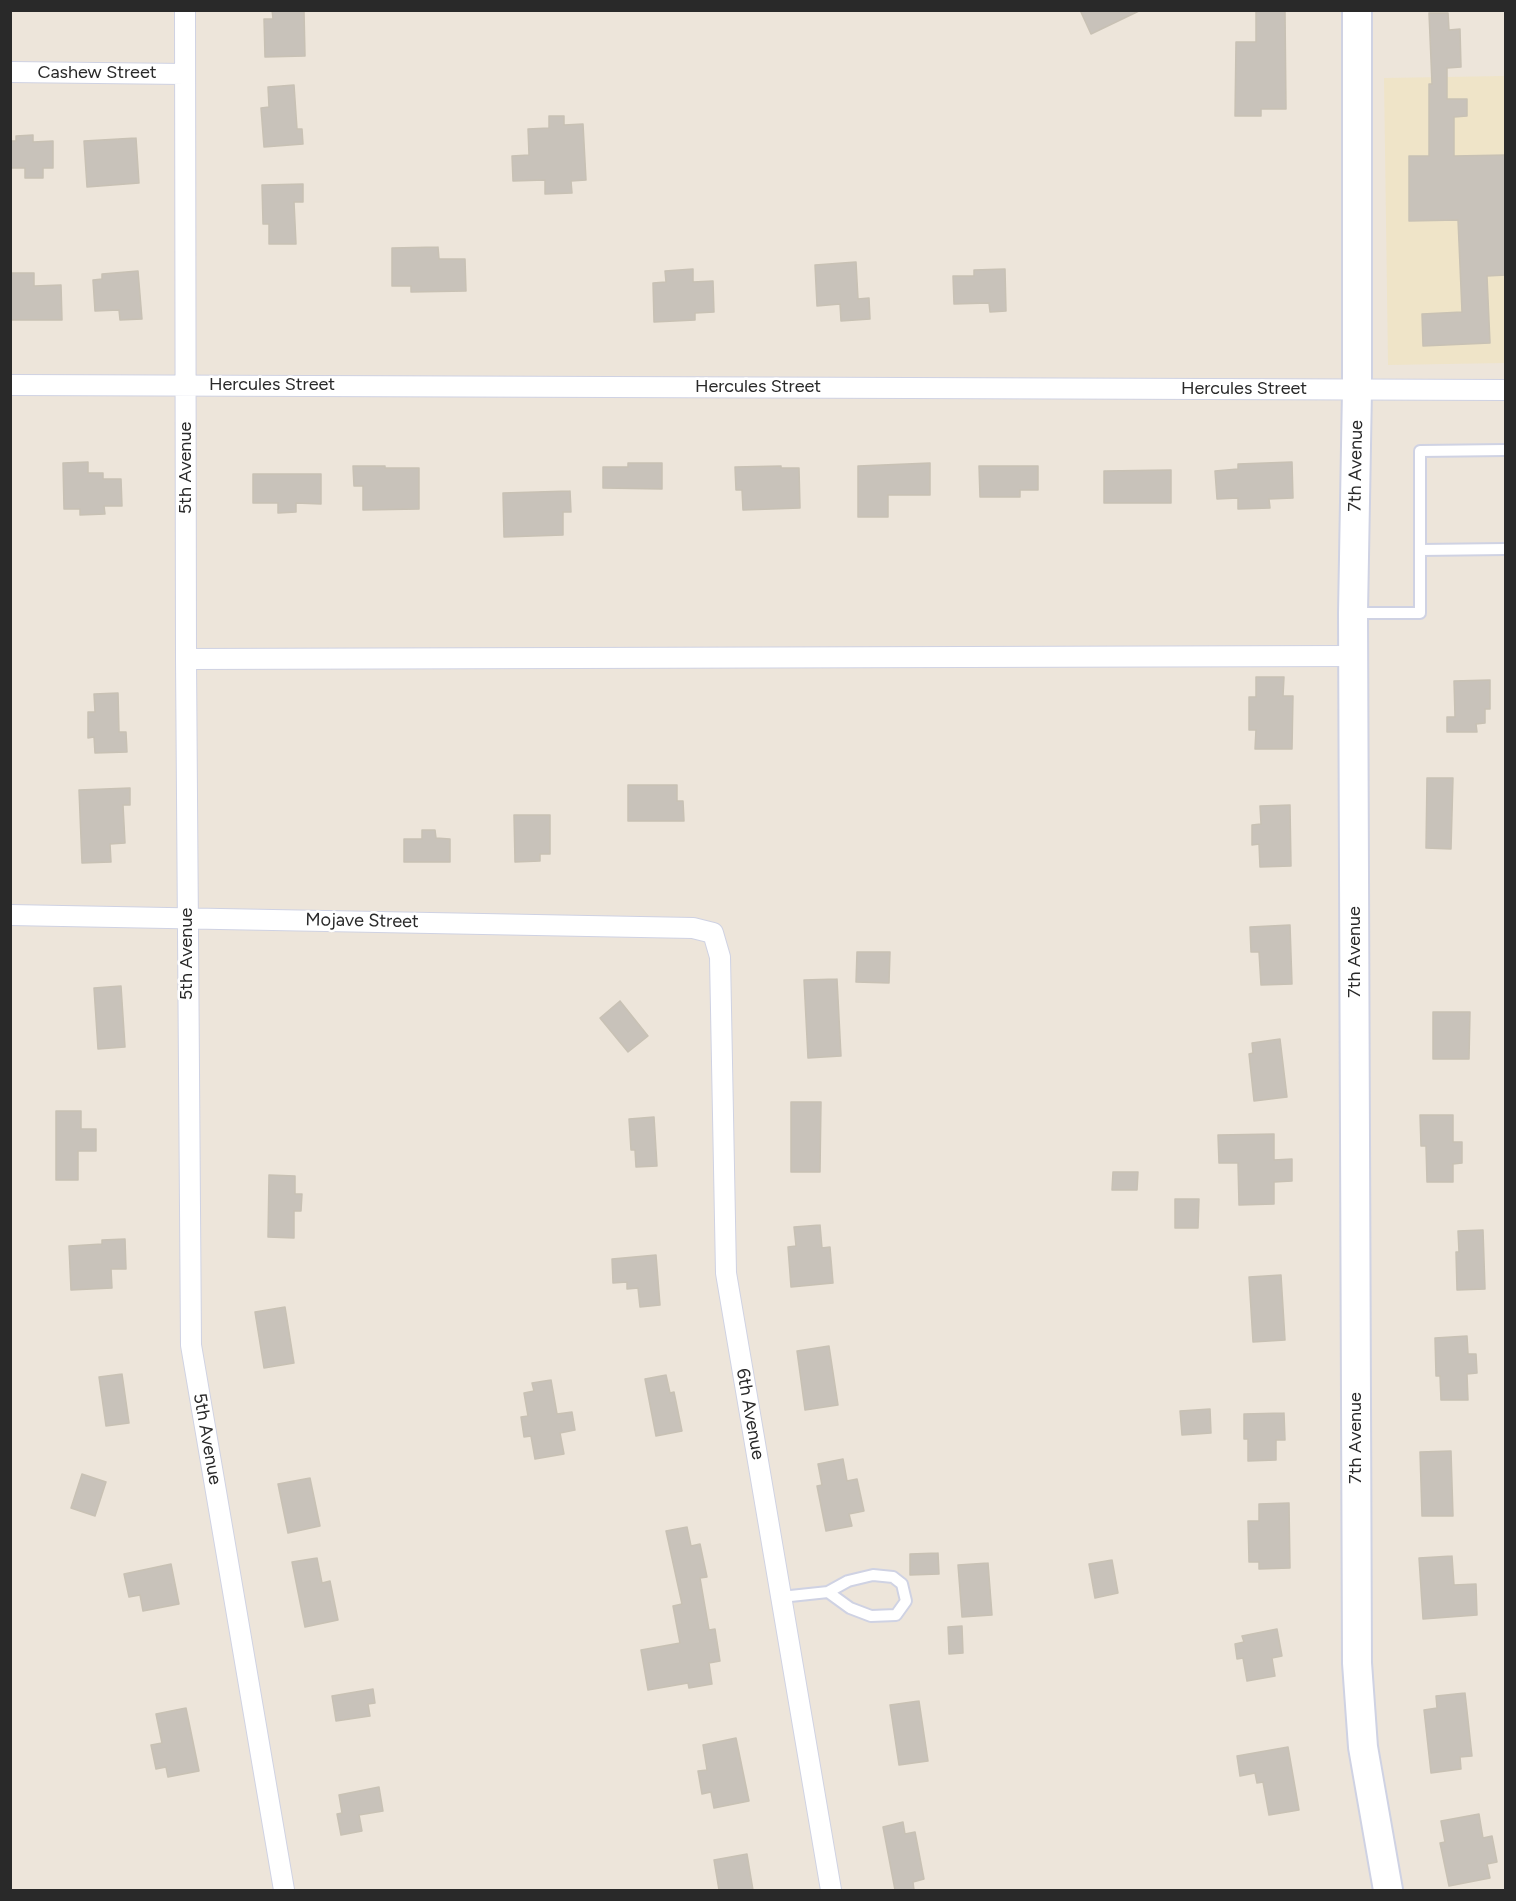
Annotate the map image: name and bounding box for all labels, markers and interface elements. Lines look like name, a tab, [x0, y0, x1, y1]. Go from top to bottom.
street label: Cashew Street	[37, 62, 157, 84]
street label: Hercules Street	[209, 374, 335, 396]
street label: Hercules Street	[695, 376, 821, 398]
street label: Hercules Street	[1181, 378, 1307, 400]
street label: 7th Avenue	[1344, 420, 1368, 512]
street label: 5th Avenue	[175, 422, 197, 514]
street label: 7th Avenue	[1344, 906, 1366, 998]
street label: 5th Avenue	[176, 908, 198, 1000]
street label: Mojave Street	[305, 909, 419, 933]
street label: 6th Avenue	[731, 1367, 769, 1461]
street label: 5th Avenue	[188, 1392, 226, 1486]
street label: 7th Avenue	[1345, 1392, 1367, 1484]

